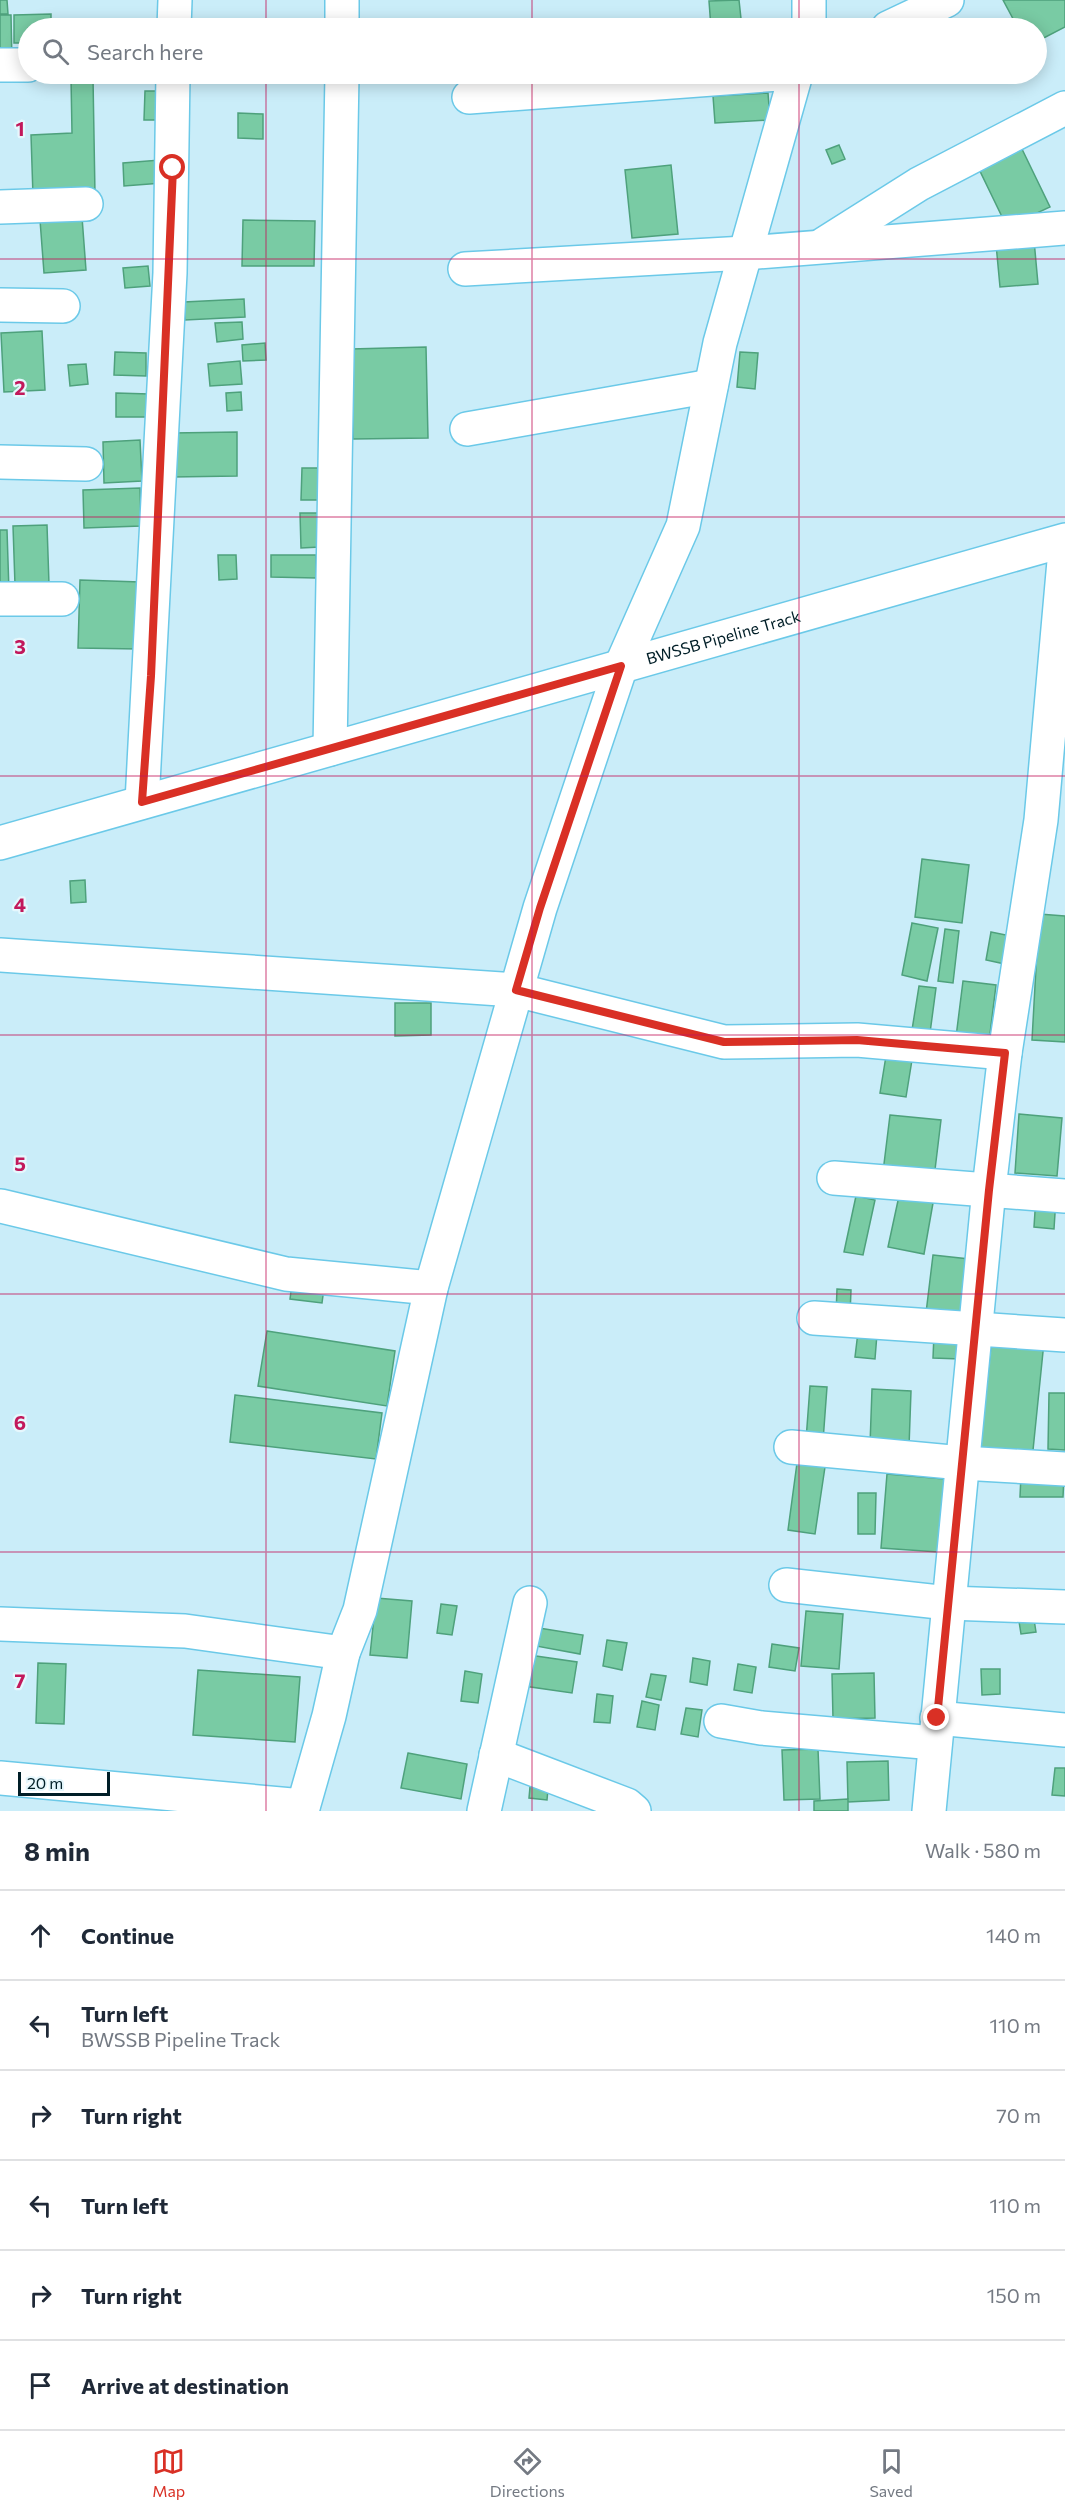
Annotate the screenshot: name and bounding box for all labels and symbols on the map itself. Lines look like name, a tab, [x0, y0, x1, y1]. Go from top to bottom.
text: 1	[15, 116, 25, 140]
route start	[159, 154, 185, 180]
text: 2	[14, 375, 26, 399]
street label: BWSSB Pipeline Track	[644, 606, 803, 668]
text: 3	[14, 634, 26, 658]
text: 4	[14, 892, 26, 916]
text: 5	[14, 1151, 26, 1175]
text: 6	[14, 1410, 26, 1434]
text: 7	[15, 1668, 26, 1692]
route end	[923, 1704, 949, 1730]
scale bar	[18, 1769, 110, 1796]

